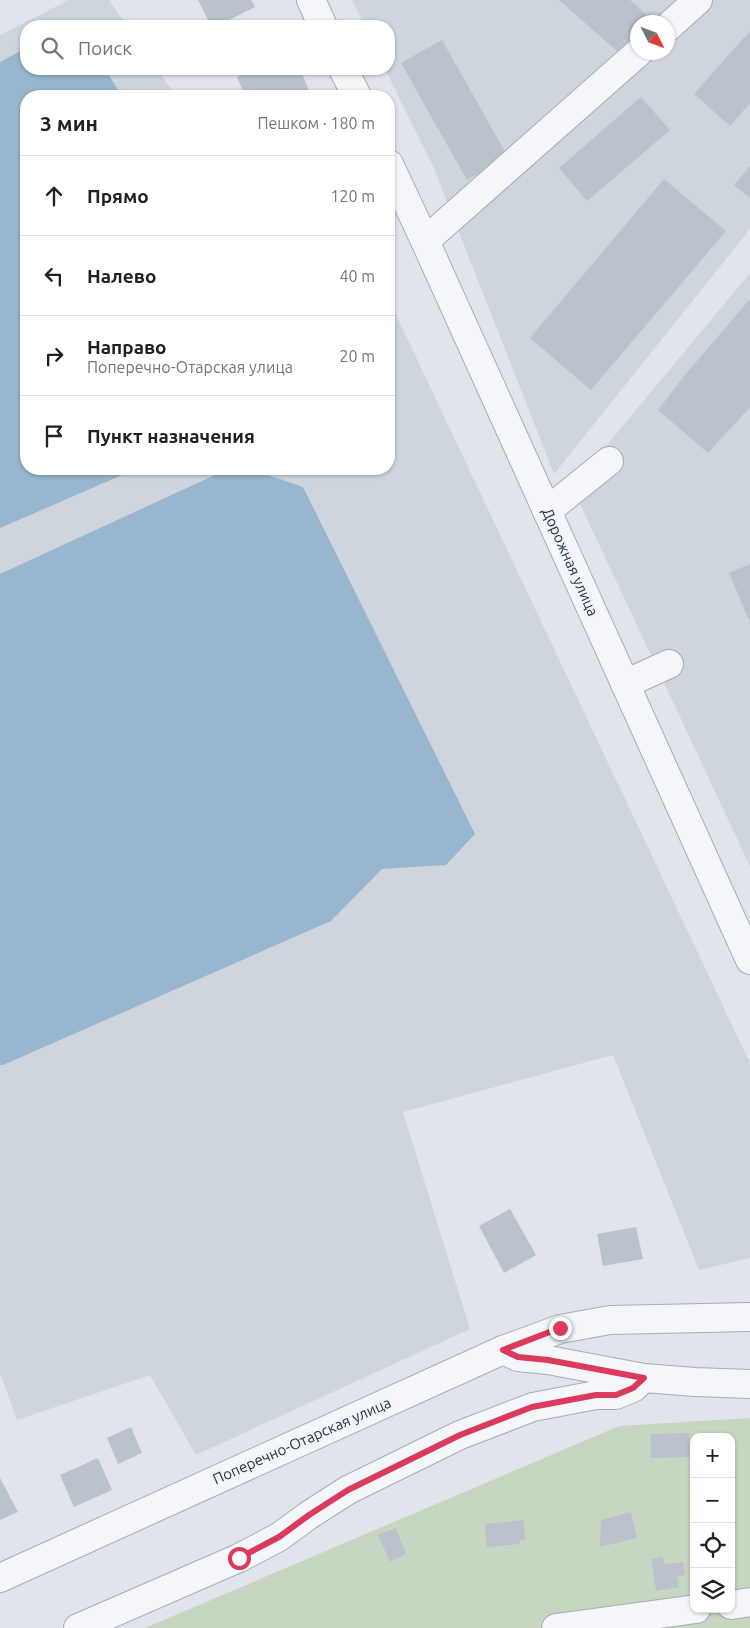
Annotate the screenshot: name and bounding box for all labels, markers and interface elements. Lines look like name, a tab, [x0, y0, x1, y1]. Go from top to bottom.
north arrow	[630, 15, 675, 60]
search box	[20, 20, 395, 75]
icon: search	[38, 34, 66, 62]
text: Поиск	[78, 37, 132, 59]
text: 3 мин	[40, 111, 98, 135]
text: Пешком · 180 m	[257, 114, 375, 132]
icon: ahead	[40, 182, 68, 210]
text: Прямо	[87, 185, 149, 207]
text: 120 m	[330, 187, 375, 205]
icon: left	[40, 262, 68, 290]
text: Налево	[87, 265, 156, 287]
text: 40 m	[339, 267, 375, 285]
text: Направо	[87, 336, 167, 358]
icon: right	[40, 342, 68, 370]
text: 20 m	[339, 347, 375, 365]
text: Поперечно-Отарская улица	[87, 358, 293, 376]
icon: arrive	[40, 422, 68, 450]
text: Пункт назначения	[87, 425, 255, 447]
street label: Дорожная улица	[539, 505, 602, 619]
route end	[549, 1317, 572, 1340]
street label: Поперечно-Отарская улица	[210, 1394, 393, 1488]
map controls	[690, 1433, 735, 1613]
button: +	[690, 1433, 735, 1478]
button: −	[690, 1478, 735, 1523]
button: locate	[690, 1523, 735, 1568]
route start	[228, 1547, 251, 1570]
button: layers	[690, 1568, 735, 1613]

